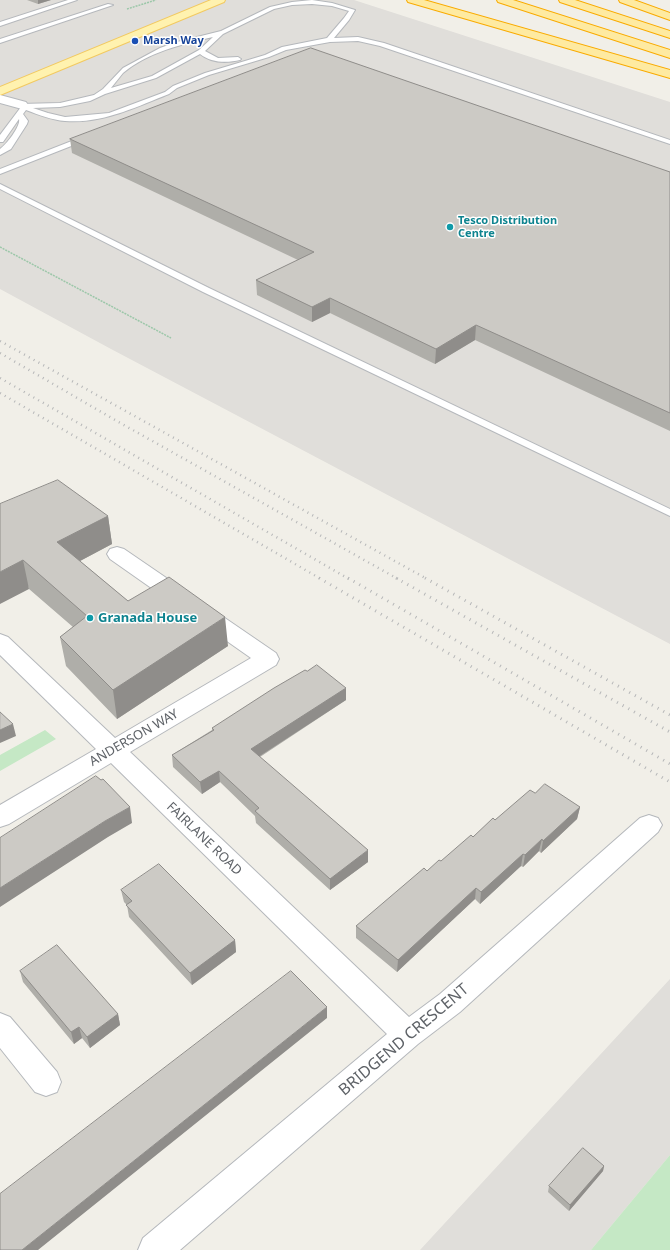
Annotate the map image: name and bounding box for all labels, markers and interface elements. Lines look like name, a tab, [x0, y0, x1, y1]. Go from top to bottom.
place label: Marsh Way	[143, 34, 204, 48]
marker: Marsh Way	[130, 36, 140, 46]
place label: Tesco Distribution Centre	[458, 214, 557, 240]
marker: Tesco Distribution Centre	[445, 222, 455, 232]
place label: Granada House	[98, 610, 197, 626]
marker: Granada House	[85, 613, 95, 623]
street label: ANDERSON WAY	[87, 706, 181, 770]
street label: FAIRLANE ROAD	[163, 799, 245, 879]
street label: BRIDGEND CRESCENT	[335, 980, 473, 1100]

